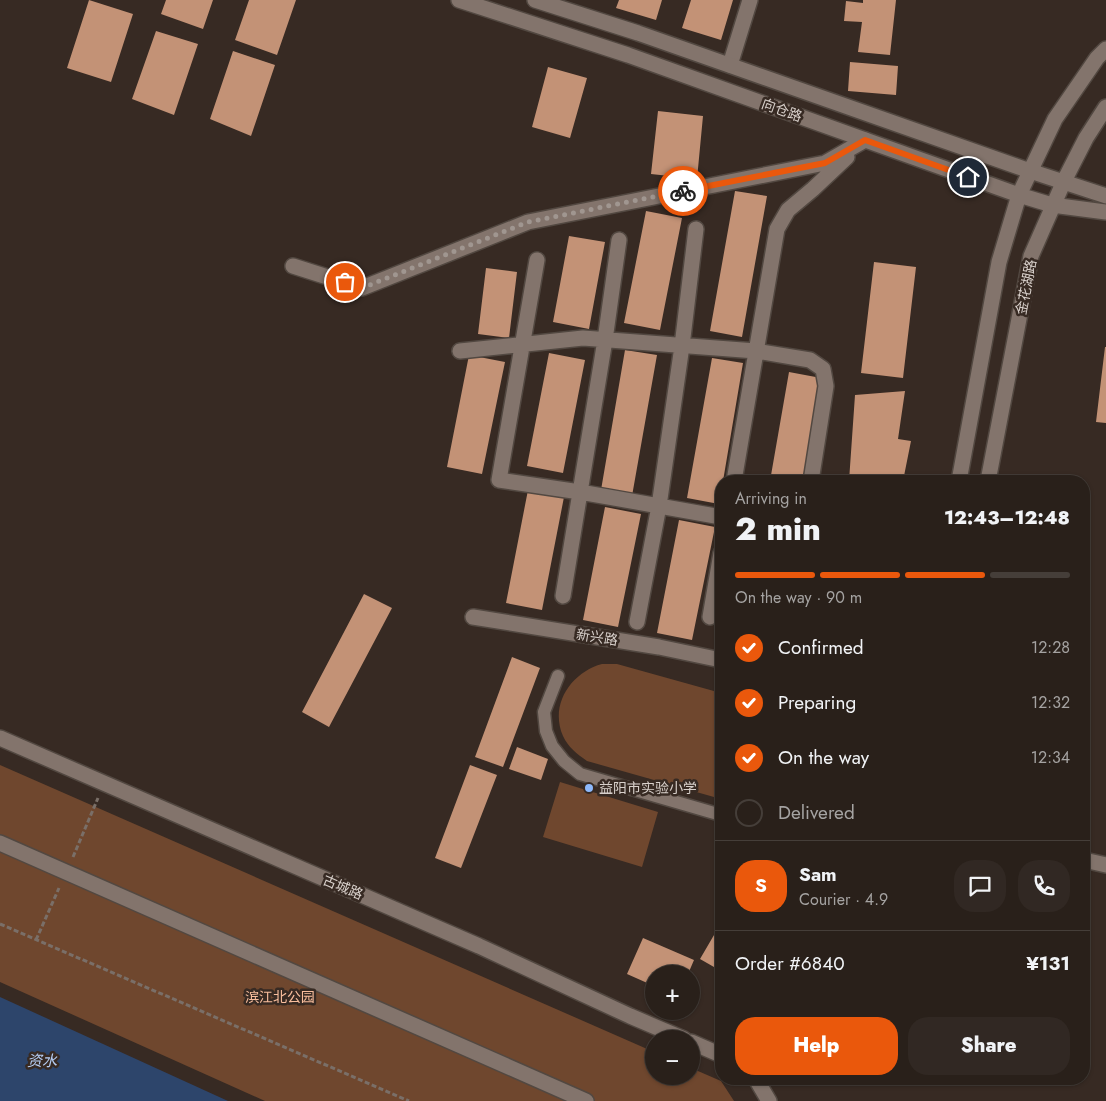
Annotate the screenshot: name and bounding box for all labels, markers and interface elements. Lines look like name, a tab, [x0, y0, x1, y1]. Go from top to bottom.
street label: 向仓路	[759, 93, 805, 127]
pin	[947, 156, 989, 198]
icon: home	[954, 163, 982, 191]
courier	[658, 166, 708, 216]
icon: bike	[669, 177, 697, 205]
street label: 金花湖路	[1011, 258, 1041, 316]
pin	[324, 261, 366, 303]
icon: bag	[331, 268, 359, 296]
text: Arriving in	[735, 487, 807, 510]
text: 12:43–12:48	[944, 504, 1070, 531]
text: 2 min	[735, 506, 821, 552]
text: On the way · 90 m	[735, 586, 862, 609]
street label: 新兴路	[575, 624, 619, 650]
icon: check	[735, 634, 763, 662]
text: Confirmed	[778, 634, 864, 661]
text: 12:28	[1031, 636, 1070, 659]
icon: check	[735, 689, 763, 717]
text: Preparing	[778, 689, 856, 716]
text: 12:32	[1031, 691, 1070, 714]
icon: check	[735, 744, 763, 772]
text: On the way	[778, 744, 869, 771]
text: 12:34	[1031, 746, 1070, 769]
place label: 益阳市实验小学	[599, 778, 697, 798]
marker: 益阳市实验小学	[583, 782, 595, 794]
text: Delivered	[778, 799, 855, 826]
button: chat	[954, 860, 1006, 912]
button: phone	[1018, 860, 1070, 912]
text: Sam	[799, 861, 837, 888]
street label: 古城路	[320, 870, 366, 904]
text: S	[755, 872, 767, 899]
text: Courier · 4.9	[799, 888, 888, 911]
text: Order #6840	[735, 950, 845, 977]
text: ¥131	[1026, 950, 1070, 977]
map controls	[645, 965, 700, 1085]
button: +	[645, 965, 700, 1020]
park label: 滨江北公园	[245, 987, 315, 1007]
button: Help	[735, 1017, 898, 1075]
button: Share	[908, 1017, 1070, 1075]
button: −	[645, 1030, 700, 1085]
water label: 资水	[27, 1050, 58, 1072]

